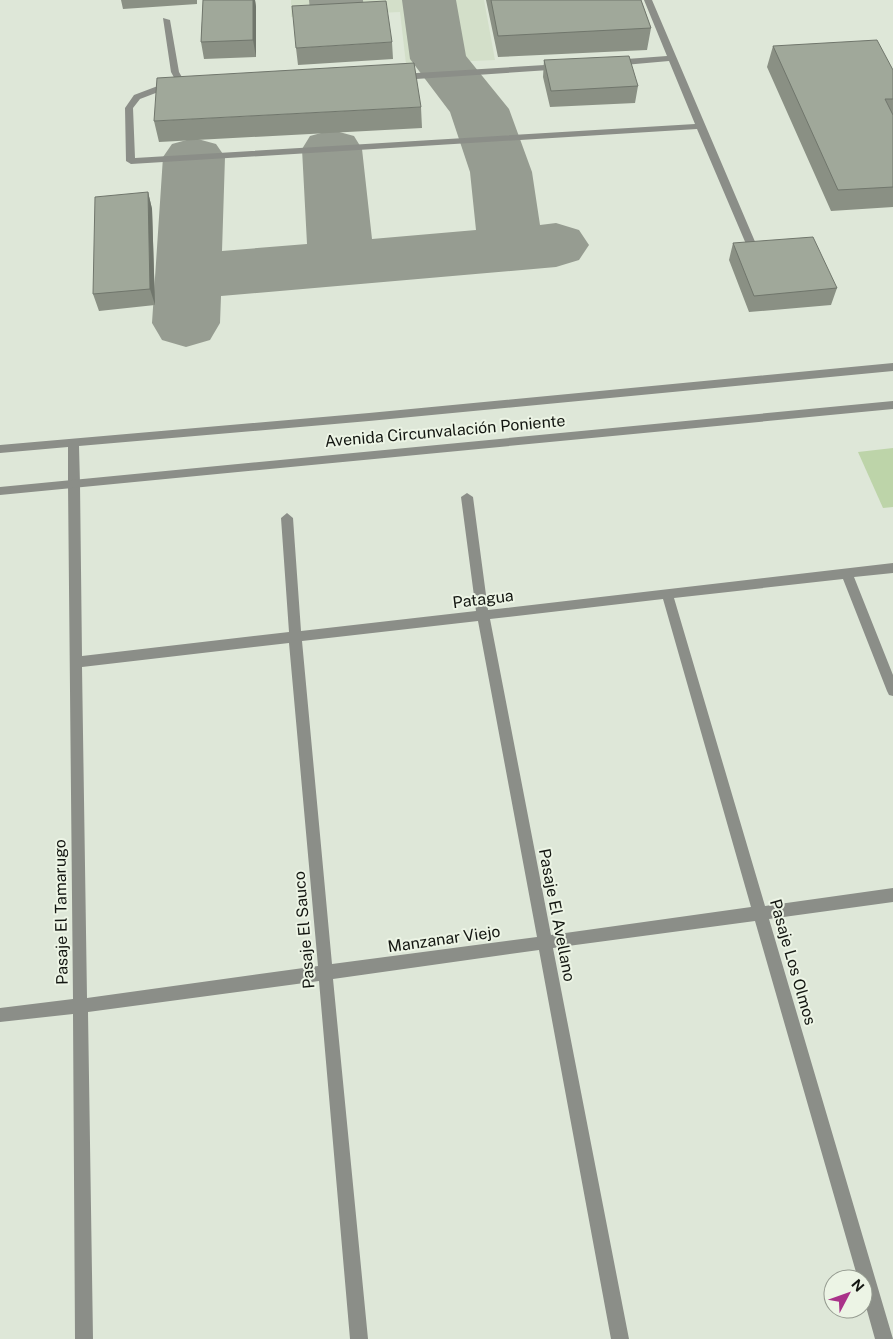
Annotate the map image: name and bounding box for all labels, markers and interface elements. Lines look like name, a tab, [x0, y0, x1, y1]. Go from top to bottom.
street label: Avenida Circunvalación Poniente	[324, 411, 566, 451]
street label: Patagua	[451, 586, 515, 612]
street label: Pasaje El Tamarugo	[50, 839, 72, 985]
street label: Pasaje El Avellano	[535, 847, 579, 983]
street label: Pasaje El Sauco	[289, 871, 319, 989]
street label: Pasaje Los Olmos	[766, 897, 820, 1027]
street label: Manzanar Viejo	[386, 922, 502, 956]
north arrow	[823, 1269, 873, 1319]
text: N	[848, 1276, 867, 1295]

